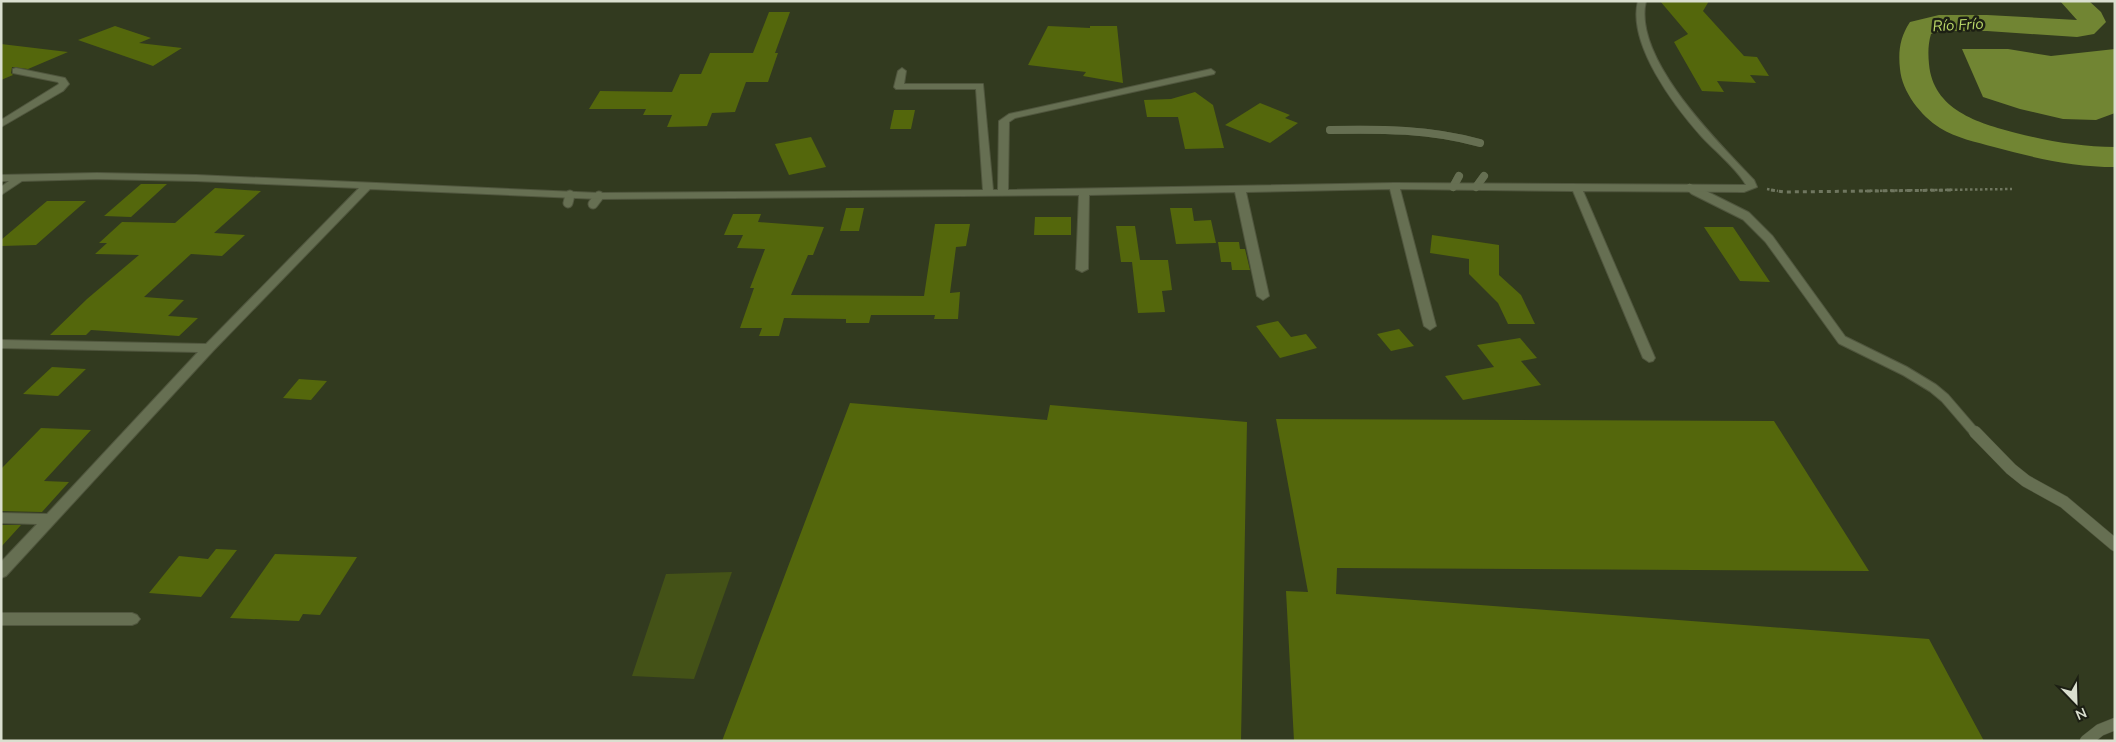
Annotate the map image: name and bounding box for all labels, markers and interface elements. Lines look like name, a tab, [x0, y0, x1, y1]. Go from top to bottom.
water label: Río Frío	[1932, 14, 1984, 36]
north arrow	[2051, 677, 2101, 727]
text: N	[2072, 703, 2089, 724]

